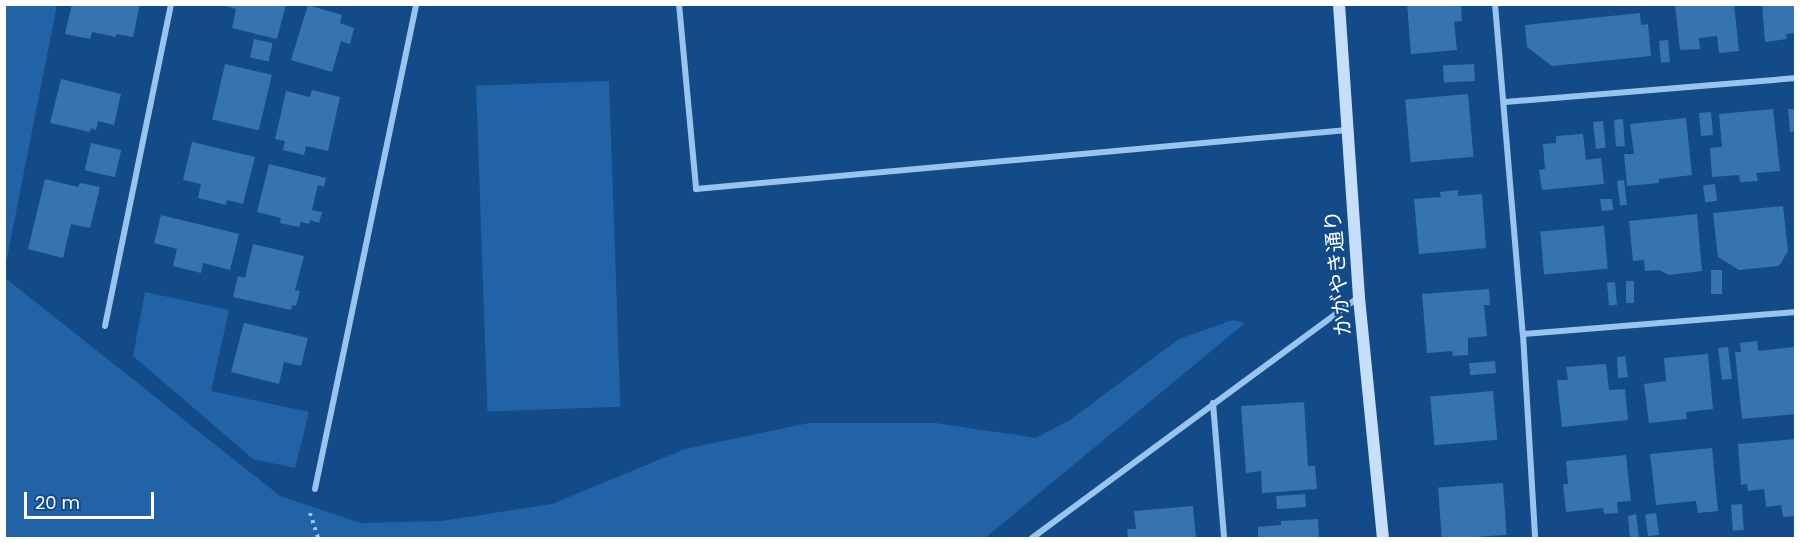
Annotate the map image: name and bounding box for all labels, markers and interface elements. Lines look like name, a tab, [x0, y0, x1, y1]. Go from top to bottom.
street label: かがやき通り	[1320, 209, 1356, 337]
scale bar	[27, 480, 158, 518]
text: 20 m	[35, 490, 80, 515]

